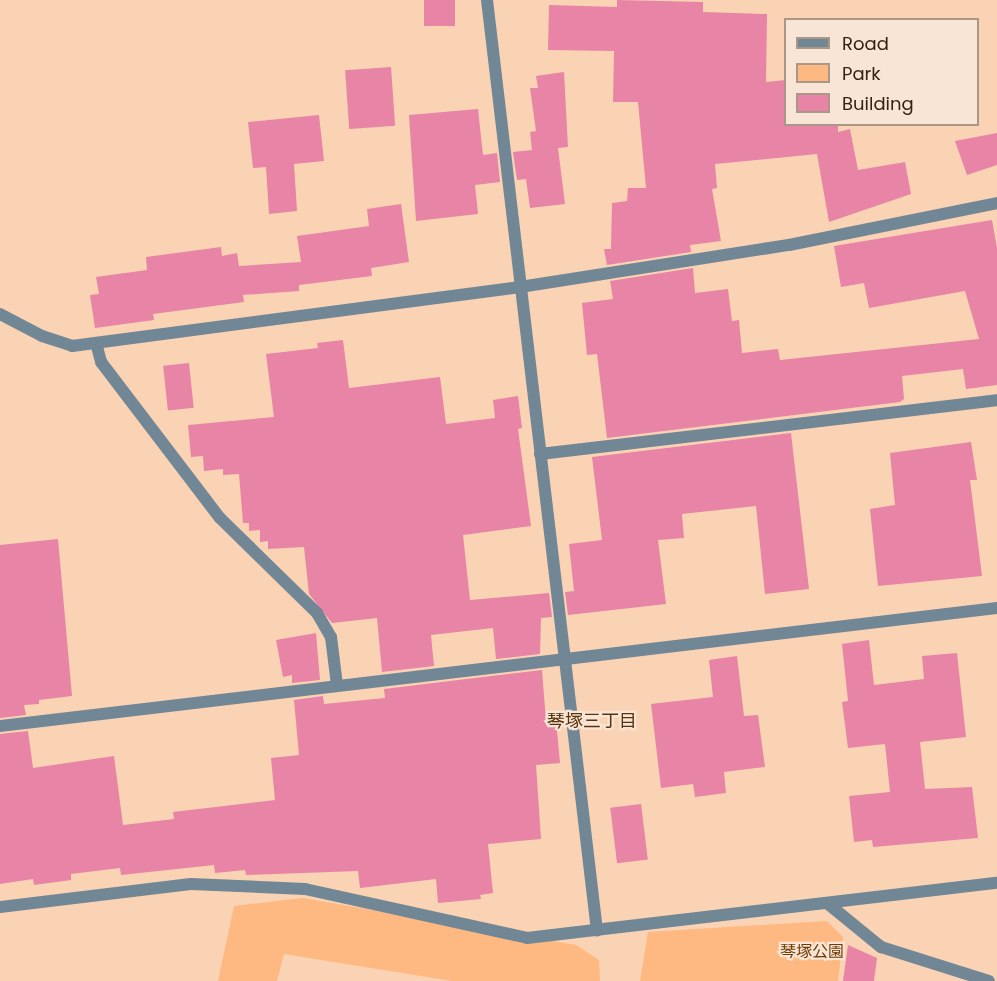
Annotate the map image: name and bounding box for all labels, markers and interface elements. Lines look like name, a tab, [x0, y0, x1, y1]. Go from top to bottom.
legend	[784, 18, 979, 126]
text: Road	[842, 31, 889, 56]
text: Park	[842, 61, 881, 86]
text: Building	[842, 91, 914, 116]
district label: 琴塚三丁目	[547, 710, 637, 732]
park label: 琴塚公園	[780, 942, 844, 962]

